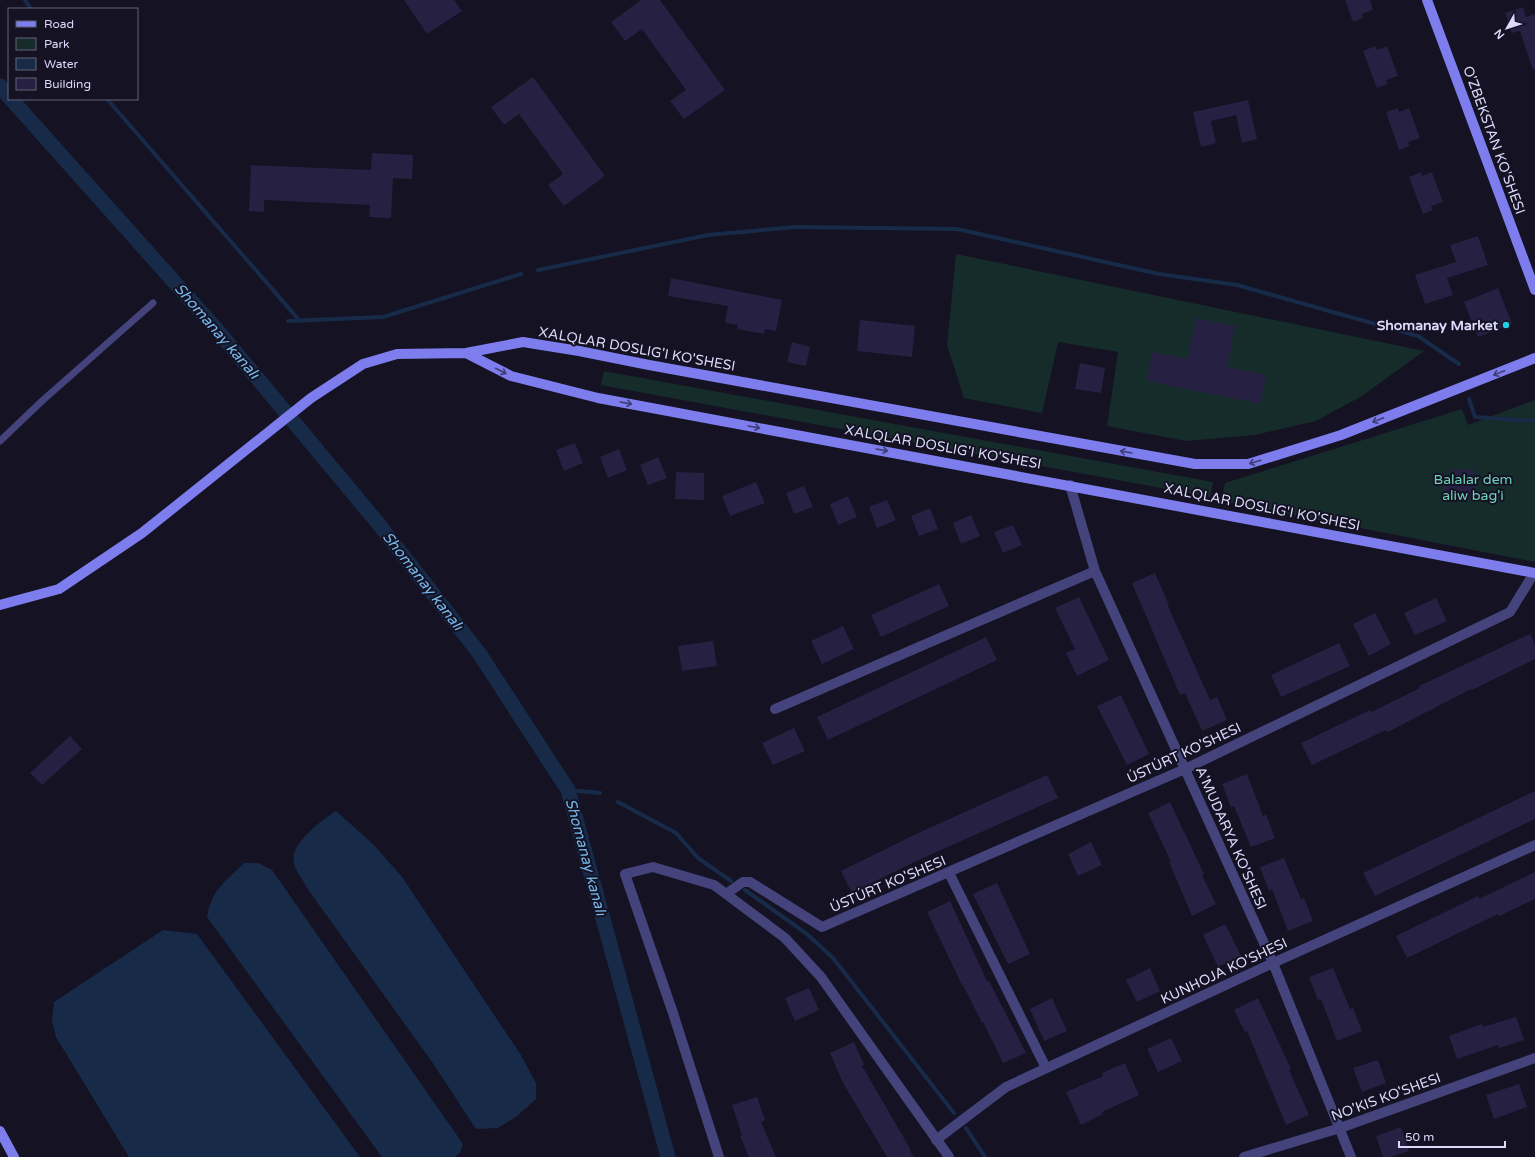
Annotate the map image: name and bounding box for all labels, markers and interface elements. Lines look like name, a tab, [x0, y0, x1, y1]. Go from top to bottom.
legend	[8, 8, 138, 100]
north arrow	[1487, 8, 1527, 48]
text: Road	[44, 17, 74, 31]
text: N	[1492, 26, 1507, 42]
text: Park	[44, 37, 70, 51]
text: Water	[44, 57, 79, 71]
street label: O'ZBEKSTAN KO'SHESI	[1459, 63, 1529, 217]
text: Building	[44, 77, 91, 91]
water label: Shomanay kanalı	[171, 280, 264, 383]
place label: Shomanay Market	[1377, 317, 1499, 334]
marker: Shomanay Market	[1501, 320, 1511, 330]
street label: XALQLAR DOSLIG'I KO'SHESI	[537, 323, 737, 375]
one-way arrow	[495, 367, 507, 375]
one-way arrow	[1493, 369, 1505, 377]
one-way arrow	[620, 399, 633, 407]
one-way arrow	[1372, 417, 1384, 425]
street label: XALQLAR DOSLIG'I KO'SHESI	[843, 421, 1043, 473]
one-way arrow	[747, 423, 760, 431]
one-way arrow	[875, 447, 888, 455]
one-way arrow	[1120, 448, 1133, 456]
one-way arrow	[1248, 459, 1261, 466]
park label: Balalar dem aliw bag'i	[1434, 471, 1512, 504]
street label: XALQLAR DOSLIG'I KO'SHESI	[1162, 480, 1362, 534]
water label: Shomanay kanalı	[379, 528, 468, 635]
street label: ÚSTÚRT KO'SHESI	[1124, 719, 1244, 787]
street label: A'MUDARYA KO'SHESI	[1192, 764, 1270, 912]
water label: Shomanay kanalı	[562, 796, 611, 919]
street label: ÚSTÚRT KO'SHESI	[828, 852, 948, 916]
street label: KUNHOJA KO'SHESI	[1158, 934, 1290, 1008]
street label: NO'KIS KO'SHESI	[1329, 1069, 1443, 1125]
scale bar	[1399, 1123, 1505, 1149]
text: 50 m	[1405, 1130, 1434, 1144]

